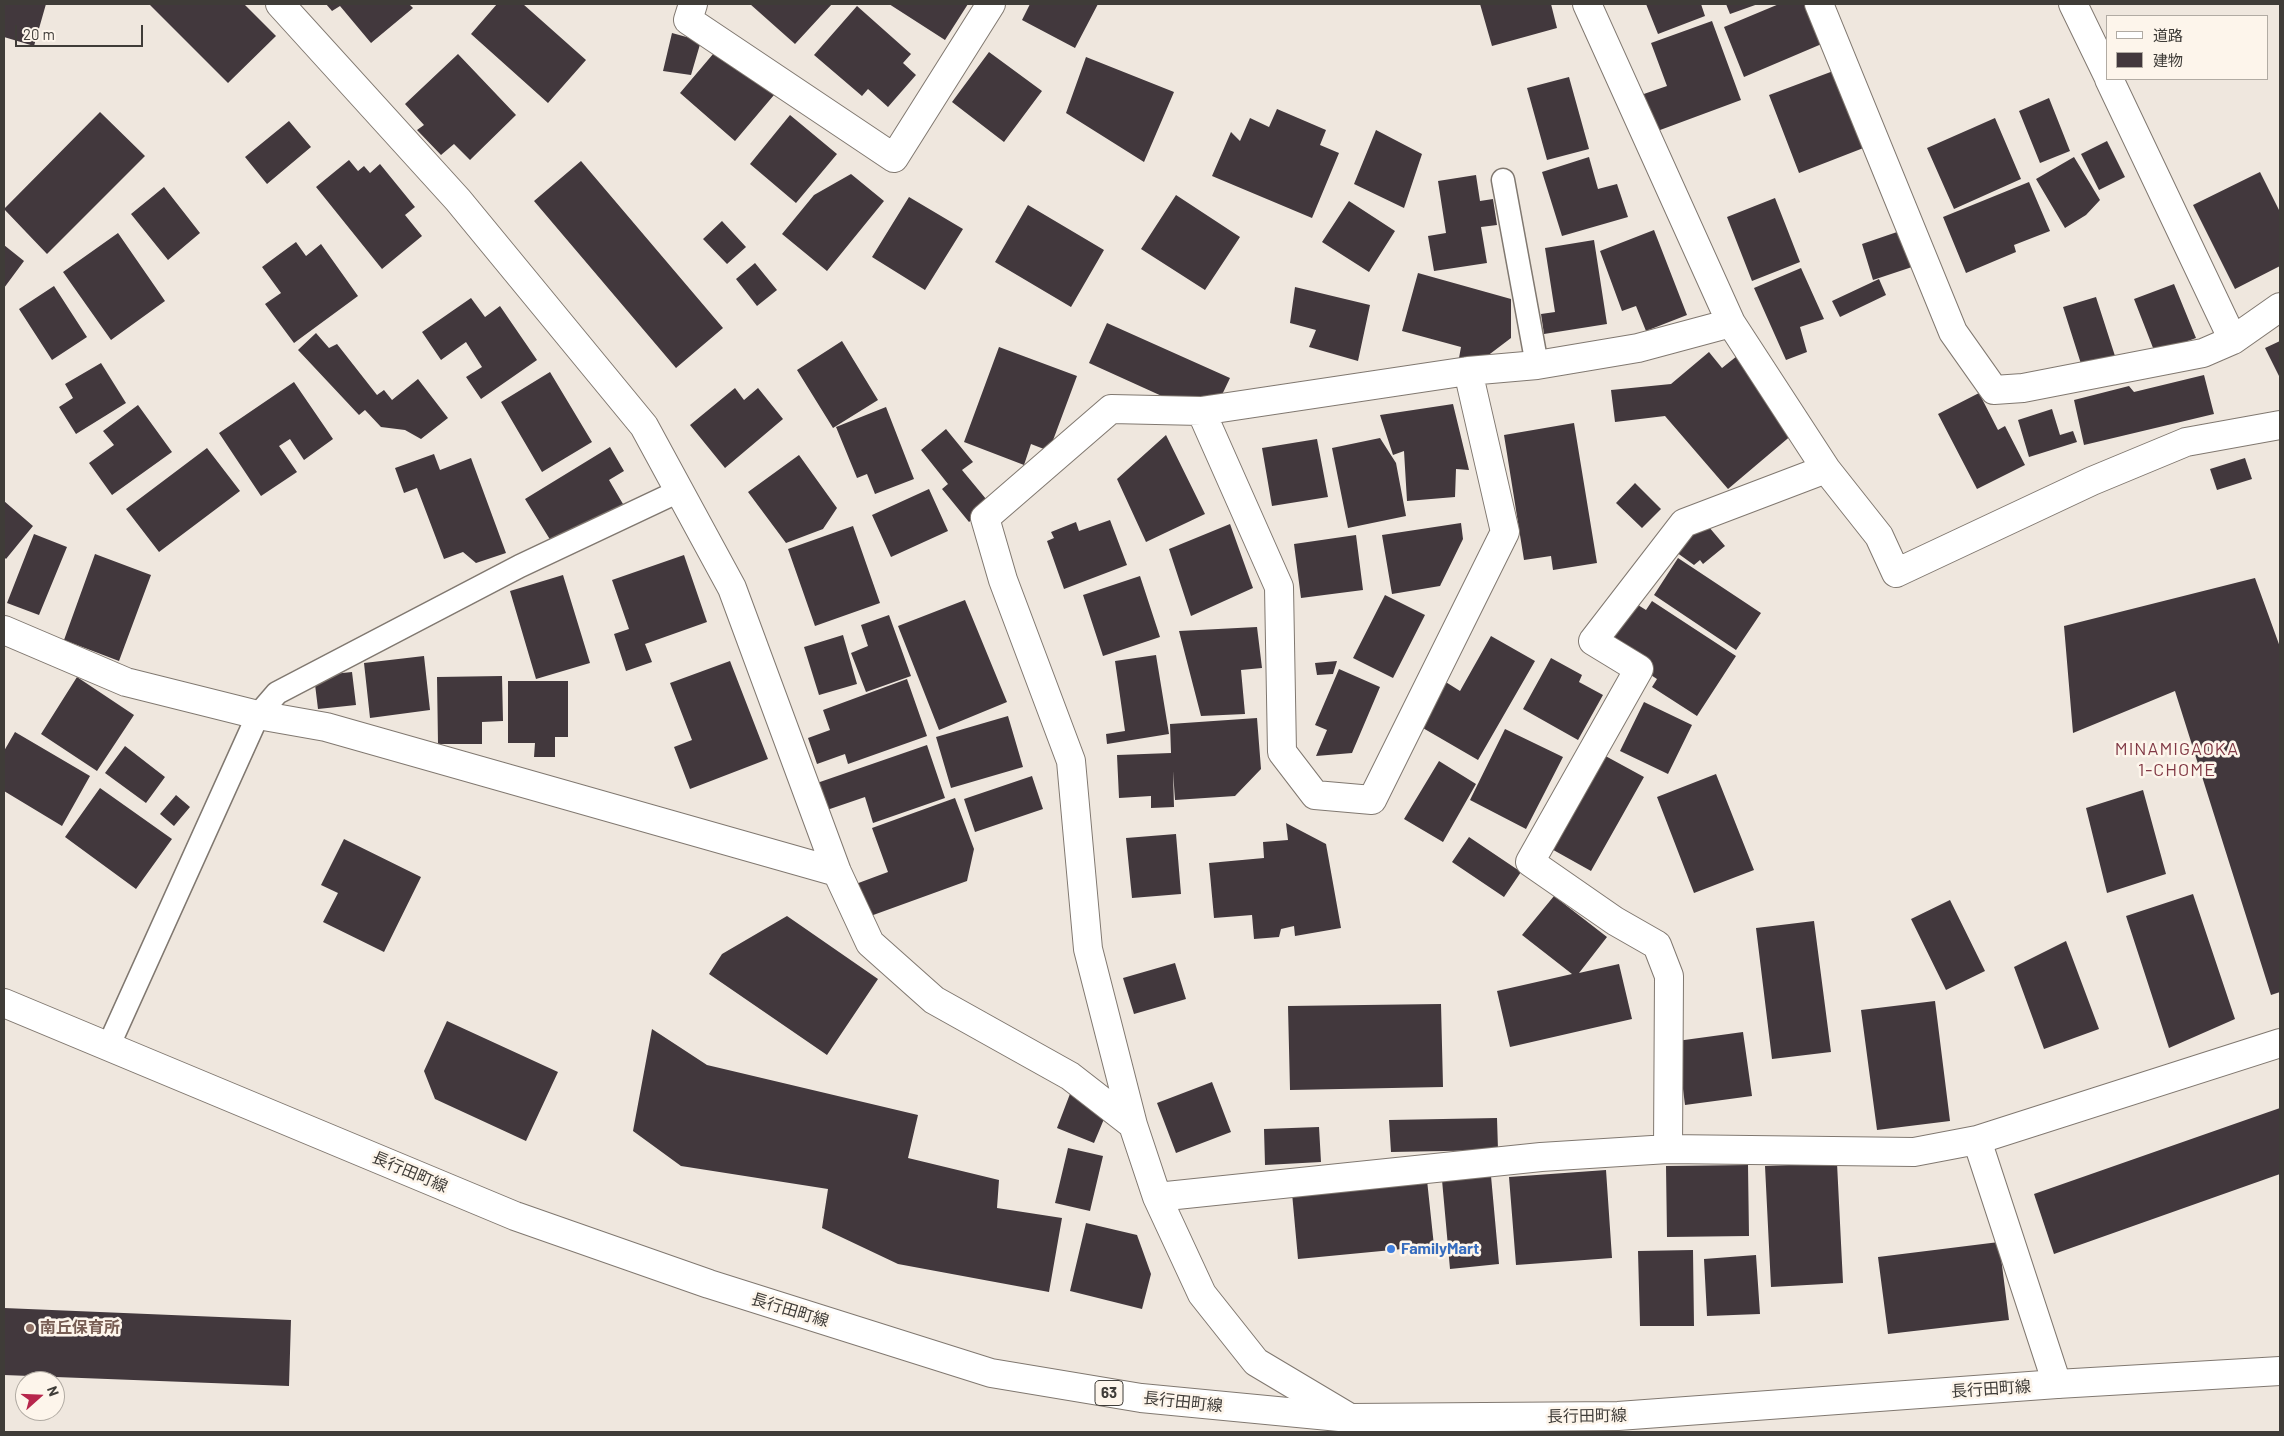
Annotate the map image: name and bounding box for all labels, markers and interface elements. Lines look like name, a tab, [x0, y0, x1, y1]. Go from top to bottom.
scale bar	[18, 15, 145, 47]
legend	[2106, 15, 2269, 80]
text: 20 m	[23, 25, 55, 43]
text: 道路	[2153, 26, 2183, 44]
text: 建物	[2153, 51, 2183, 69]
district label: MINAMIGAOKA 1-CHOME	[2113, 738, 2241, 781]
street label: 長行田町線	[369, 1148, 451, 1196]
place label: FamilyMart	[1401, 1239, 1479, 1259]
marker: FamilyMart	[1385, 1243, 1397, 1255]
street label: 長行田町線	[749, 1289, 831, 1331]
place label: 南丘保育所	[40, 1318, 120, 1338]
marker: 南丘保育所	[24, 1322, 36, 1334]
north arrow	[15, 1371, 65, 1421]
street label: 長行田町線	[1950, 1377, 2032, 1401]
road number: 63	[1095, 1380, 1123, 1406]
text: N	[44, 1384, 63, 1398]
street label: 長行田町線	[1142, 1388, 1224, 1416]
street label: 長行田町線	[1547, 1406, 1627, 1426]

